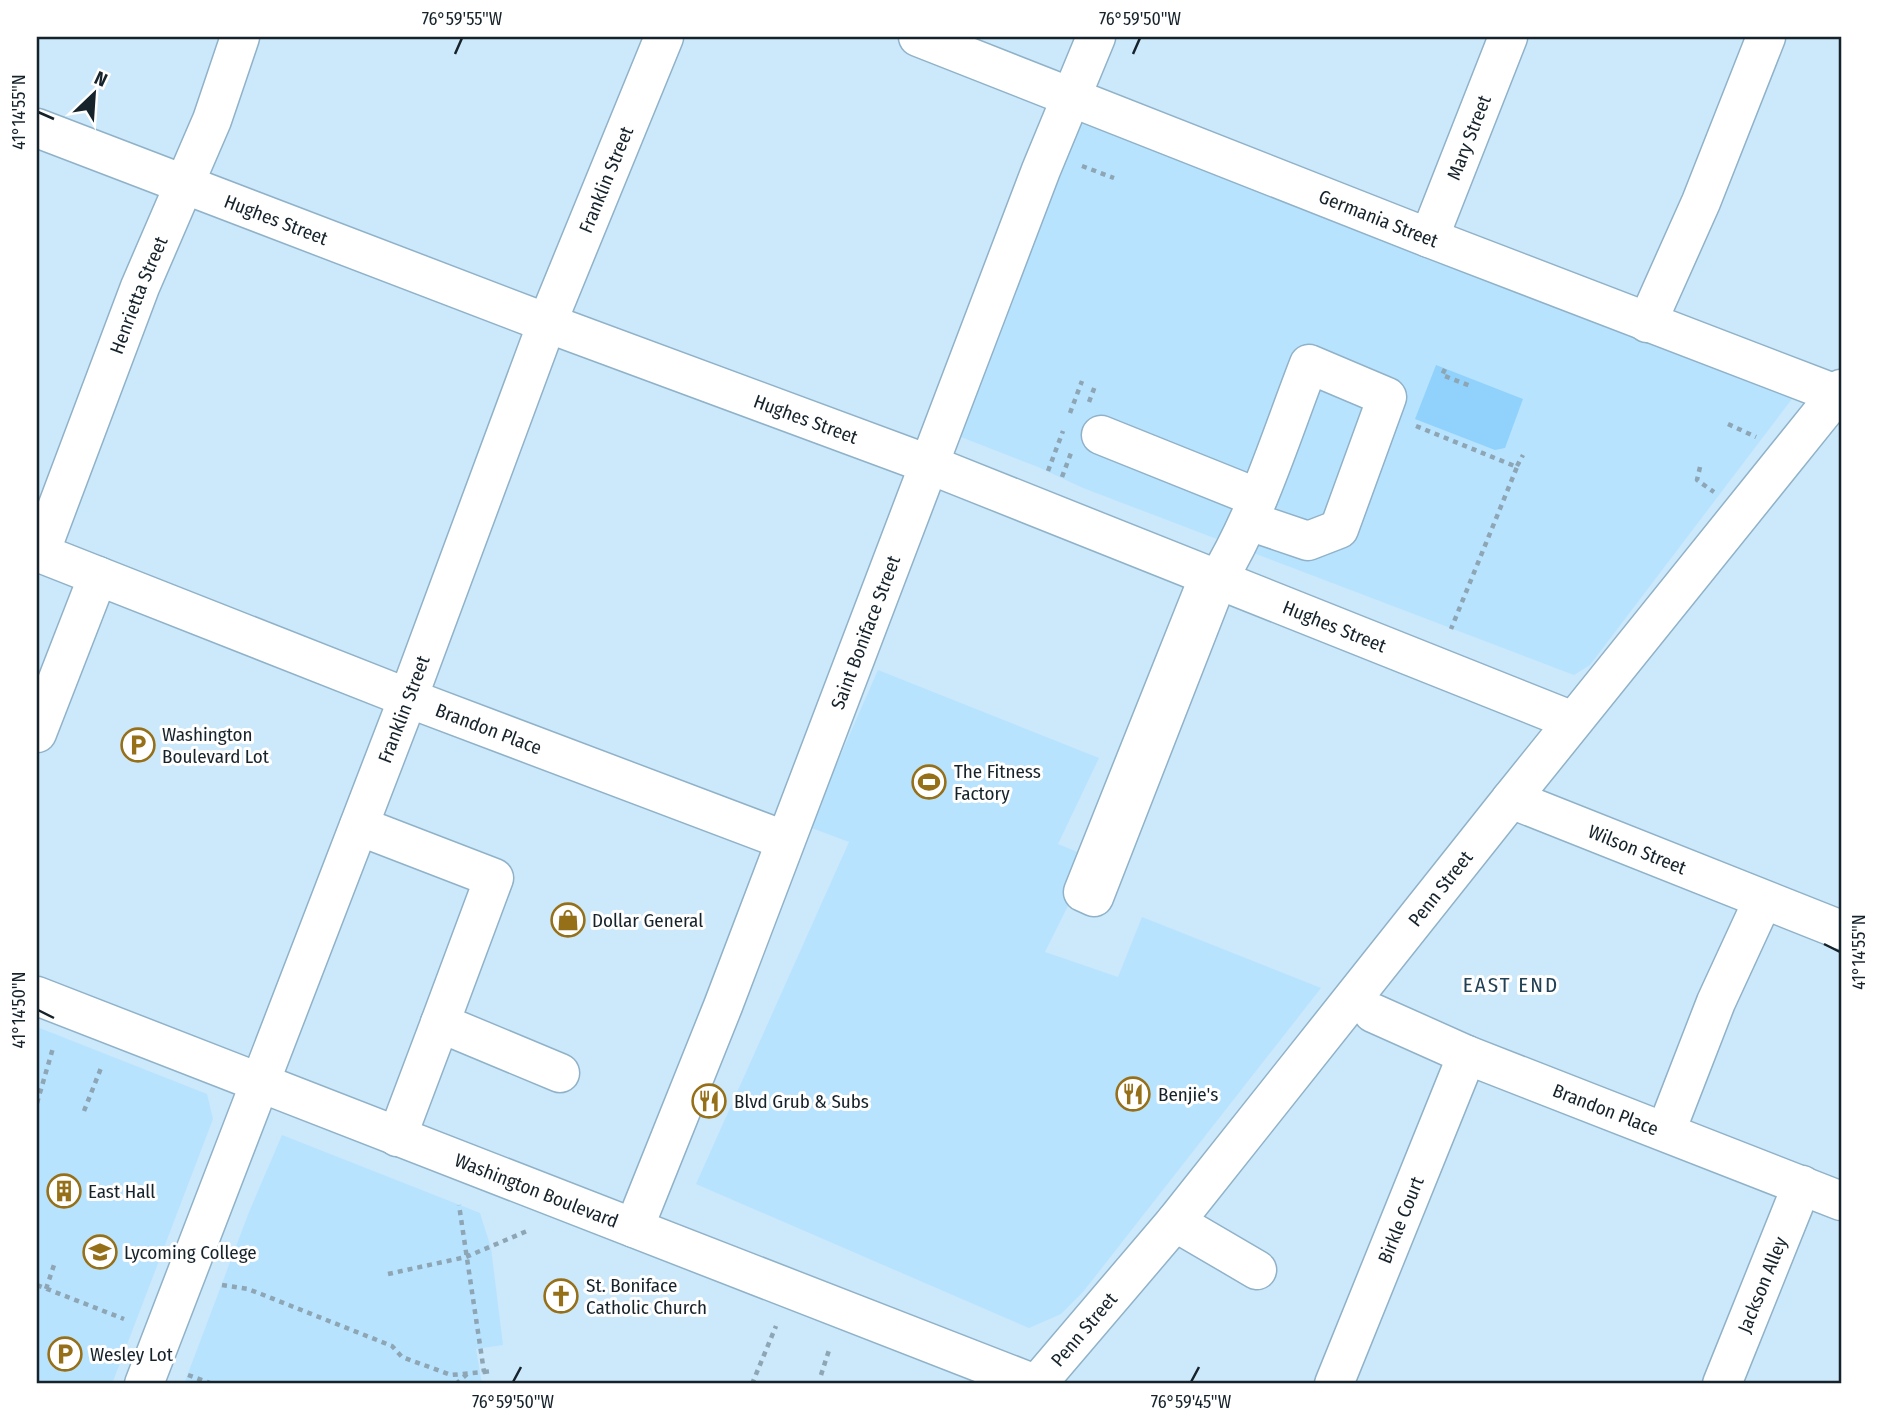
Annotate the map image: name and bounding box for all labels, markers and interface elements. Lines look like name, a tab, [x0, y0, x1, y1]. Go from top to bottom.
text: 76°59'55"W	[422, 8, 503, 30]
text: 76°59'50"W	[1099, 8, 1182, 30]
north arrow	[60, 60, 130, 130]
text: N	[91, 66, 111, 92]
text: 41°14'55"N	[8, 74, 30, 150]
street label: Mary Street	[1442, 91, 1496, 183]
street label: Franklin Street	[574, 122, 638, 236]
street label: Germania Street	[1316, 185, 1442, 253]
street label: Hughes Street	[221, 190, 332, 250]
street label: Henrietta Street	[105, 232, 173, 357]
street label: Hughes Street	[750, 390, 862, 449]
street label: Saint Boniface Street	[826, 552, 906, 713]
street label: Hughes Street	[1280, 596, 1390, 658]
street label: Franklin Street	[373, 652, 435, 766]
street label: Brandon Place	[432, 698, 545, 759]
place label: Washington Boulevard Lot	[162, 723, 270, 768]
parking icon: Washington Boulevard Lot	[119, 726, 157, 764]
place label: The Fitness Factory	[954, 760, 1041, 805]
sports icon: The Fitness Factory	[910, 763, 948, 801]
street label: Wilson Street	[1585, 820, 1690, 880]
street label: Penn Street	[1403, 846, 1478, 931]
shop icon: Dollar General	[549, 901, 587, 939]
place label: Dollar General	[592, 909, 703, 932]
text: 41°14'55"N	[1848, 914, 1870, 990]
text: 41°14'50"N	[8, 972, 30, 1048]
district label: EAST END	[1463, 972, 1559, 998]
restaurant icon: Benjie's	[1114, 1075, 1152, 1113]
street label: Brandon Place	[1549, 1079, 1662, 1141]
restaurant icon: Blvd Grub & Subs	[690, 1082, 728, 1120]
place label: Benjie's	[1158, 1083, 1218, 1106]
place label: Blvd Grub & Subs	[734, 1090, 869, 1113]
street label: Washington Boulevard	[451, 1149, 621, 1233]
building icon: East Hall	[45, 1172, 83, 1210]
street label: Birkle Court	[1373, 1173, 1429, 1267]
place label: East Hall	[88, 1180, 155, 1203]
school or university icon: Lycoming College	[81, 1233, 119, 1271]
street label: Jackson Alley	[1733, 1233, 1792, 1336]
place label: Lycoming College	[124, 1241, 257, 1264]
place label: St. Boniface Catholic Church	[586, 1274, 707, 1319]
church icon: St. Boniface Catholic Church	[542, 1277, 580, 1315]
street label: Penn Street	[1046, 1287, 1123, 1371]
parking icon: Wesley Lot	[46, 1335, 84, 1373]
place label: Wesley Lot	[90, 1343, 174, 1366]
text: 76°59'50"W	[472, 1391, 555, 1413]
text: 76°59'45"W	[1151, 1391, 1232, 1413]

